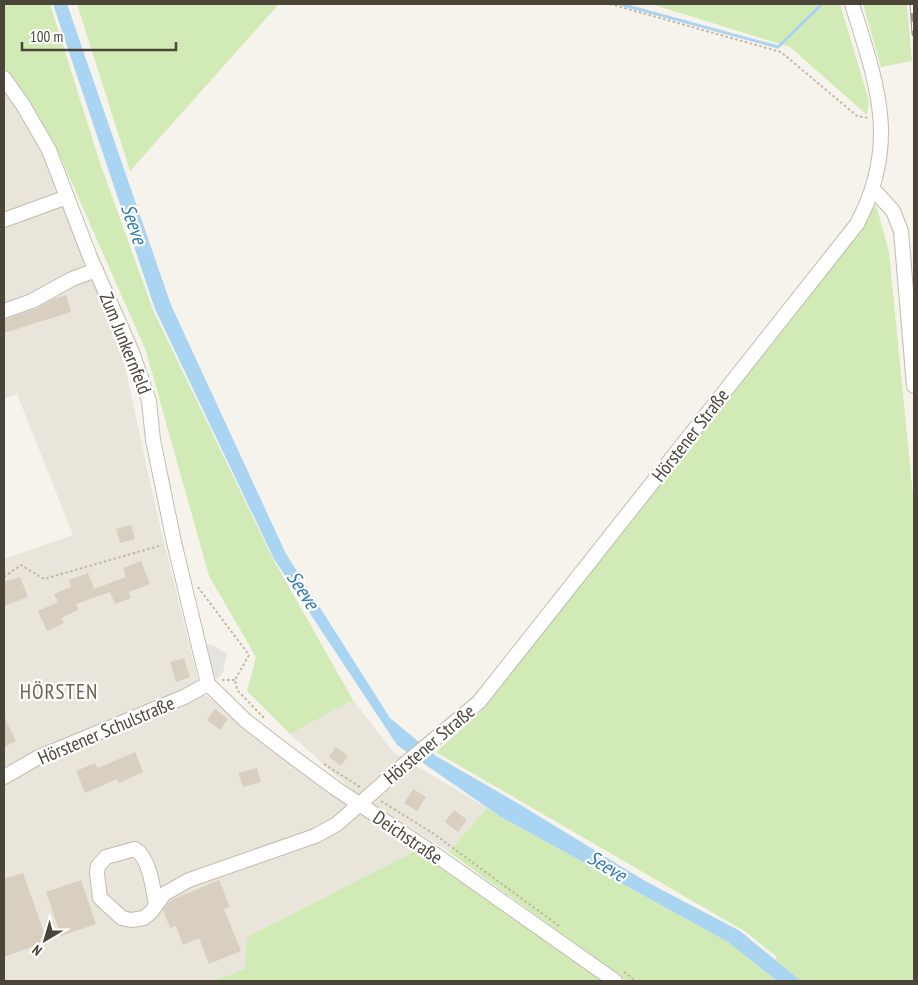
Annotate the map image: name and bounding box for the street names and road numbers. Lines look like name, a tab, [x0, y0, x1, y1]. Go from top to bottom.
street label: Zum Junkernfeld	[95, 289, 157, 397]
street label: Hörstener Straße	[646, 384, 734, 486]
street label: Hörstener Schulstraße	[34, 690, 178, 770]
street label: Hörstener Straße	[379, 699, 480, 789]
street label: Deichstraße	[369, 805, 447, 869]

